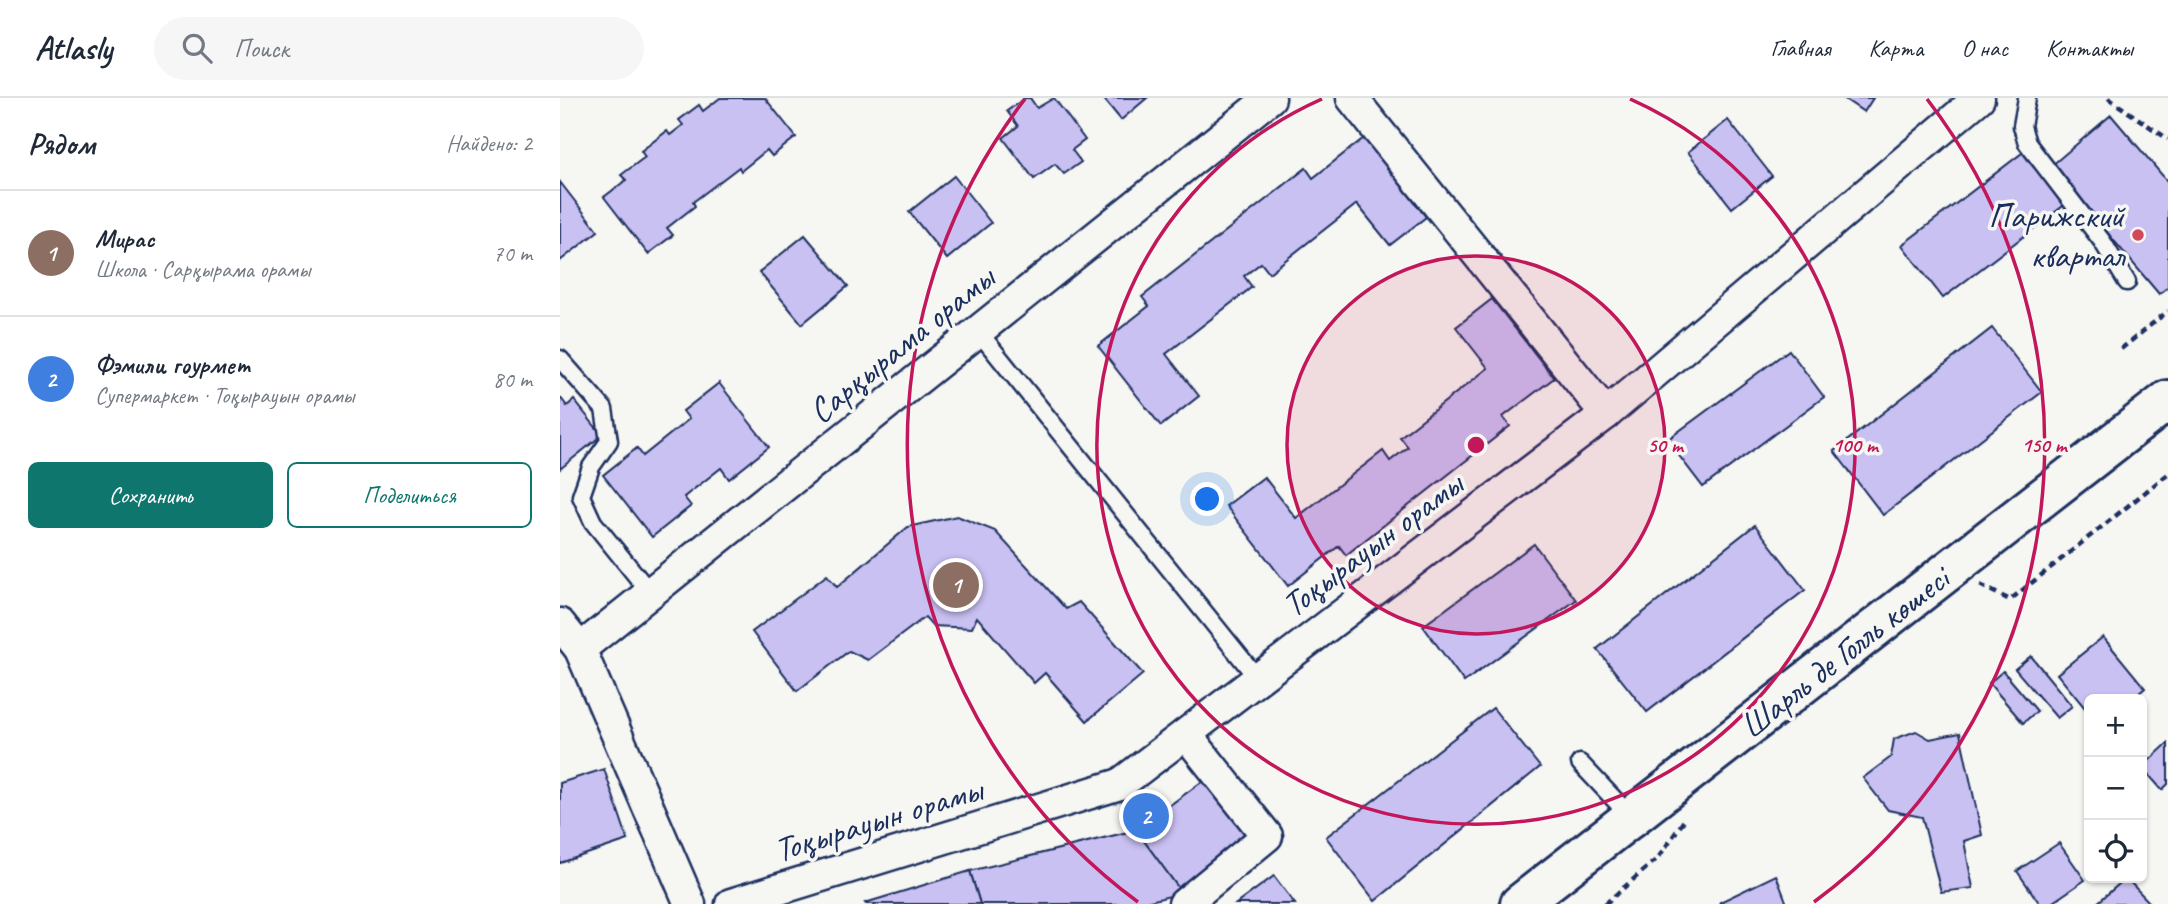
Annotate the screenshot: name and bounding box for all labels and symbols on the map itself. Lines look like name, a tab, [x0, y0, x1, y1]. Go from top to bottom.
place label: Парижский квартал	[1988, 193, 2127, 278]
marker: Парижский квартал	[2130, 227, 2146, 243]
street label: Сарқырама орамы	[799, 254, 1006, 433]
text: 50 m	[1647, 432, 1685, 458]
text: 100 m	[1832, 432, 1880, 458]
text: 150 m	[2021, 432, 2069, 458]
centre of rings	[1464, 433, 1488, 457]
street label: Тоқырауын орамы	[1273, 460, 1474, 627]
your location	[1190, 482, 1224, 516]
street label: Шарль де Голль көшесі	[1730, 554, 1962, 748]
pin: 1	[933, 559, 979, 611]
street label: Тоқырауын орамы	[769, 766, 990, 872]
pin: 2	[1123, 790, 1169, 842]

